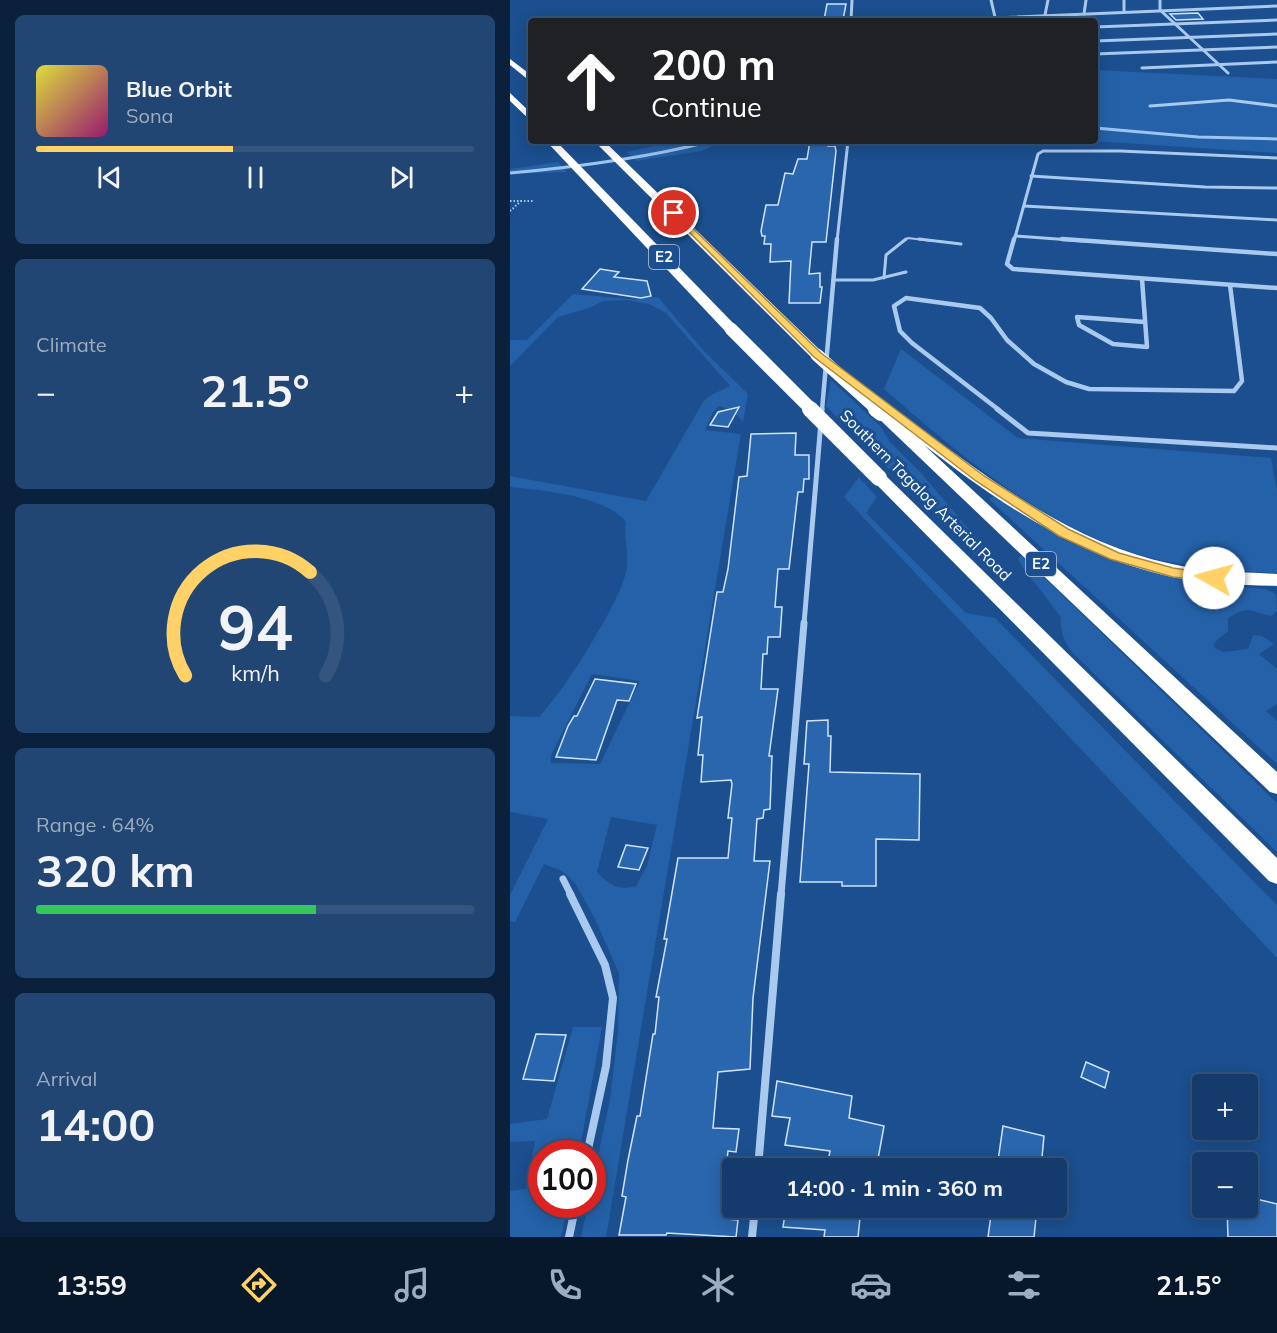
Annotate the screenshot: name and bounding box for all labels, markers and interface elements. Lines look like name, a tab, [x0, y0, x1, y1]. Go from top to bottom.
text: 200 m	[651, 38, 776, 91]
icon: ahead	[552, 42, 630, 120]
text: Blue Orbit	[126, 75, 232, 103]
text: Continue	[651, 90, 762, 124]
text: Sona	[126, 103, 174, 128]
icon: previous	[93, 161, 126, 194]
icon: pause	[239, 161, 272, 194]
icon: next	[385, 161, 418, 194]
pin	[648, 187, 699, 238]
icon: arrive	[657, 196, 690, 229]
road number: E2	[649, 245, 679, 269]
text: Climate	[36, 332, 107, 357]
text: 21.5°	[200, 362, 310, 418]
text: −	[36, 371, 56, 412]
text: +	[454, 371, 474, 412]
street label: Southern Tagalog Arterial Road	[836, 405, 1016, 585]
position arrow	[1182, 546, 1246, 610]
road number: E2	[1026, 552, 1056, 576]
text: 94	[218, 587, 292, 666]
text: km/h	[231, 659, 279, 686]
text: Range · 64%	[36, 812, 154, 837]
text: 320 km	[36, 842, 195, 898]
text: Arrival	[36, 1066, 97, 1091]
map controls	[1192, 1074, 1258, 1218]
button: +	[1192, 1074, 1258, 1140]
text: 14:00	[36, 1096, 155, 1152]
speed limit sign: 100	[528, 1140, 606, 1218]
button: −	[1192, 1152, 1258, 1218]
text: 14:00 · 1 min · 360 m	[786, 1174, 1003, 1202]
icon: directions	[238, 1264, 280, 1306]
icon: music	[391, 1264, 433, 1306]
icon: phone	[544, 1264, 586, 1306]
icon: climate	[697, 1264, 739, 1306]
icon: car	[850, 1264, 892, 1306]
icon: filters	[1003, 1264, 1045, 1306]
text: 13:59	[55, 1268, 127, 1302]
text: 21.5°	[1156, 1268, 1221, 1302]

